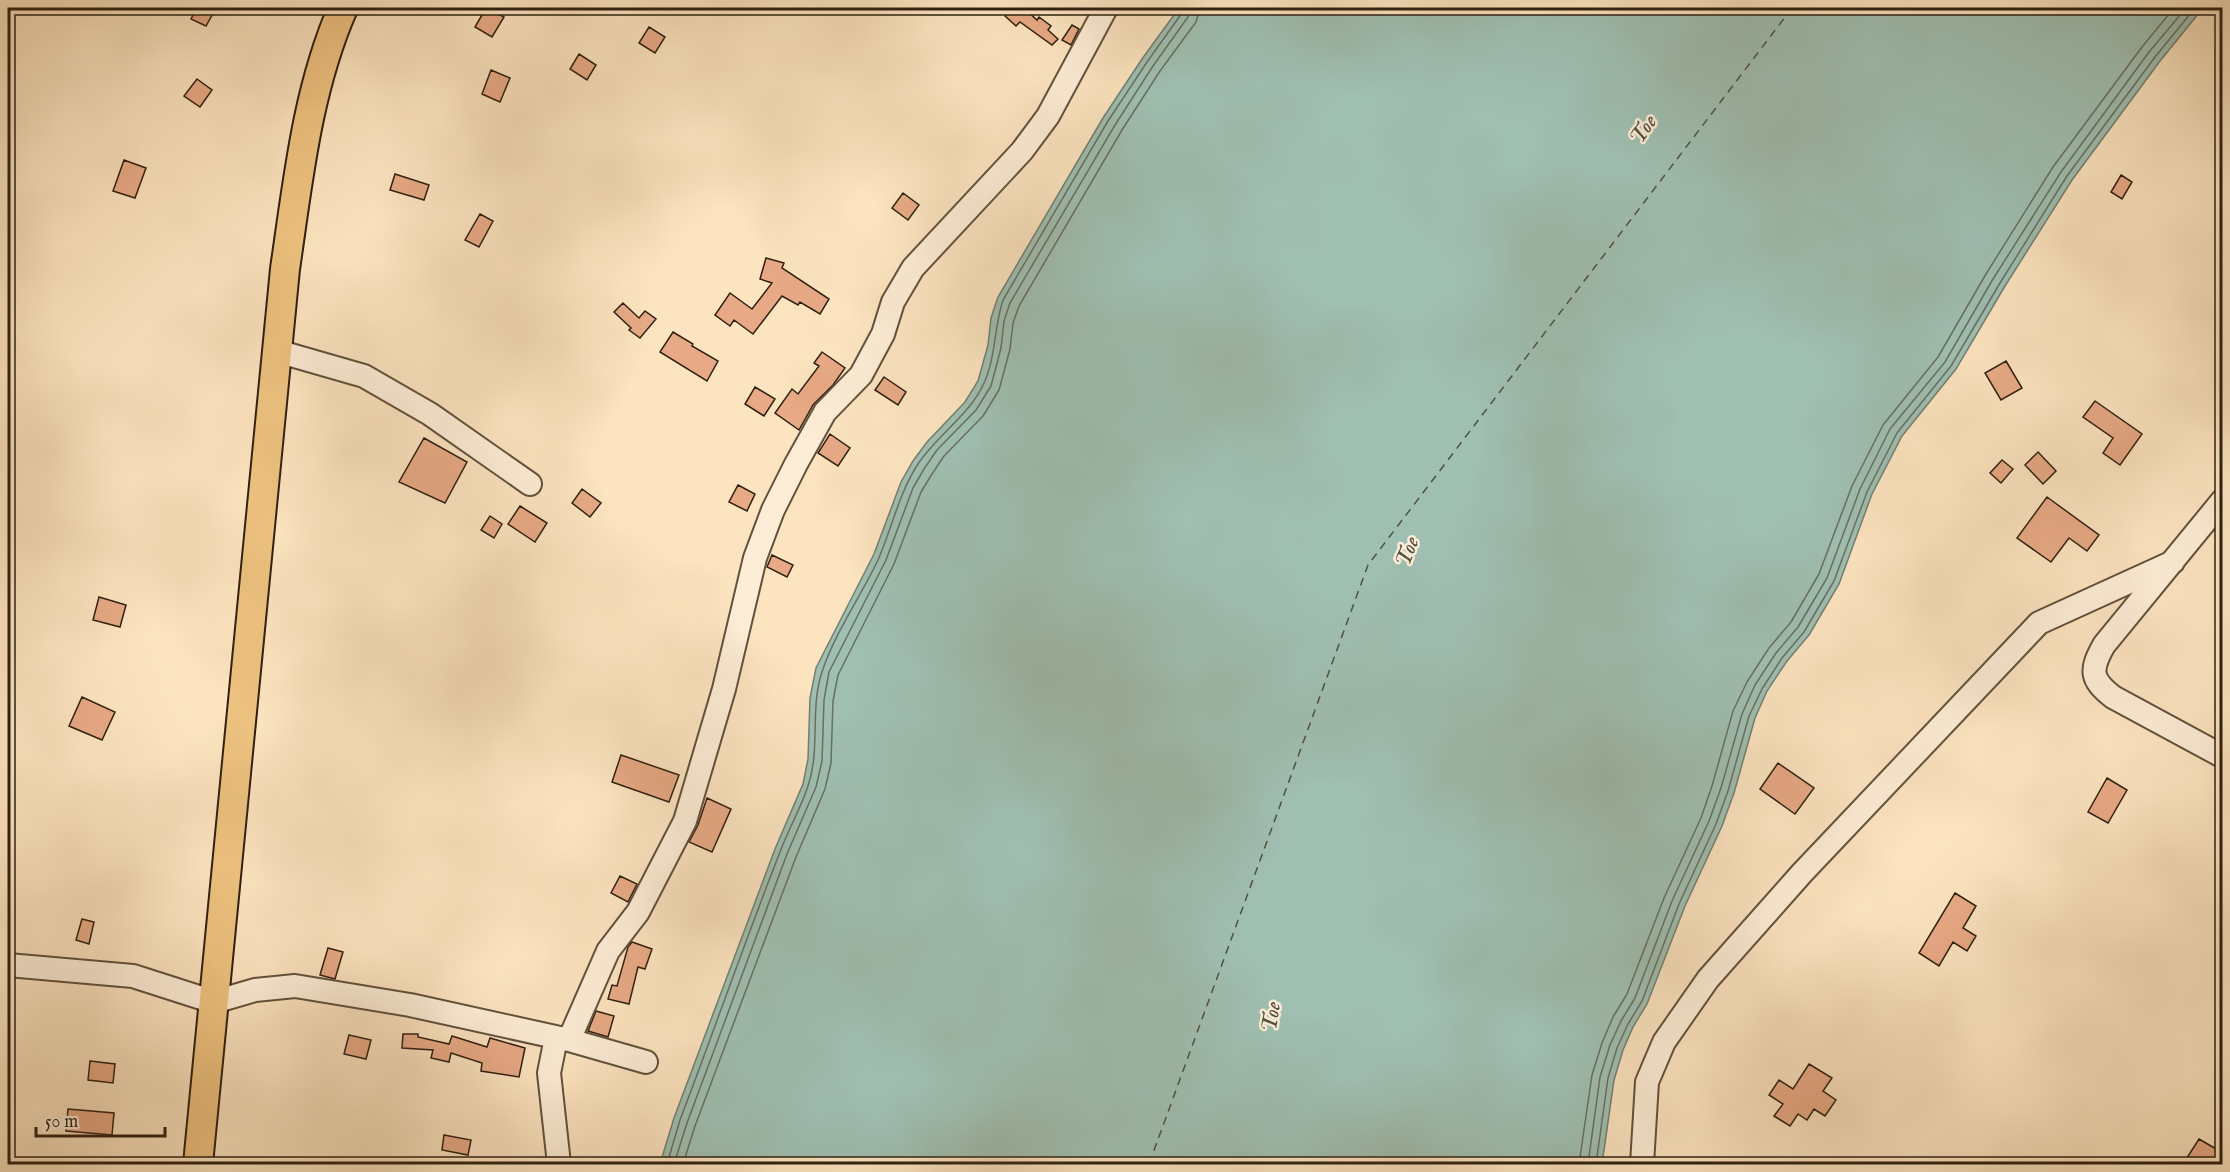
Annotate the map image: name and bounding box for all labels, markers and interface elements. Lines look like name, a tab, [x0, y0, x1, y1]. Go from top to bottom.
water label: Toe	[1624, 109, 1665, 150]
water label: Toe	[1389, 532, 1427, 571]
water label: Toe	[1256, 999, 1288, 1034]
scale bar	[36, 1100, 165, 1138]
text: 50 m	[45, 1111, 78, 1134]

